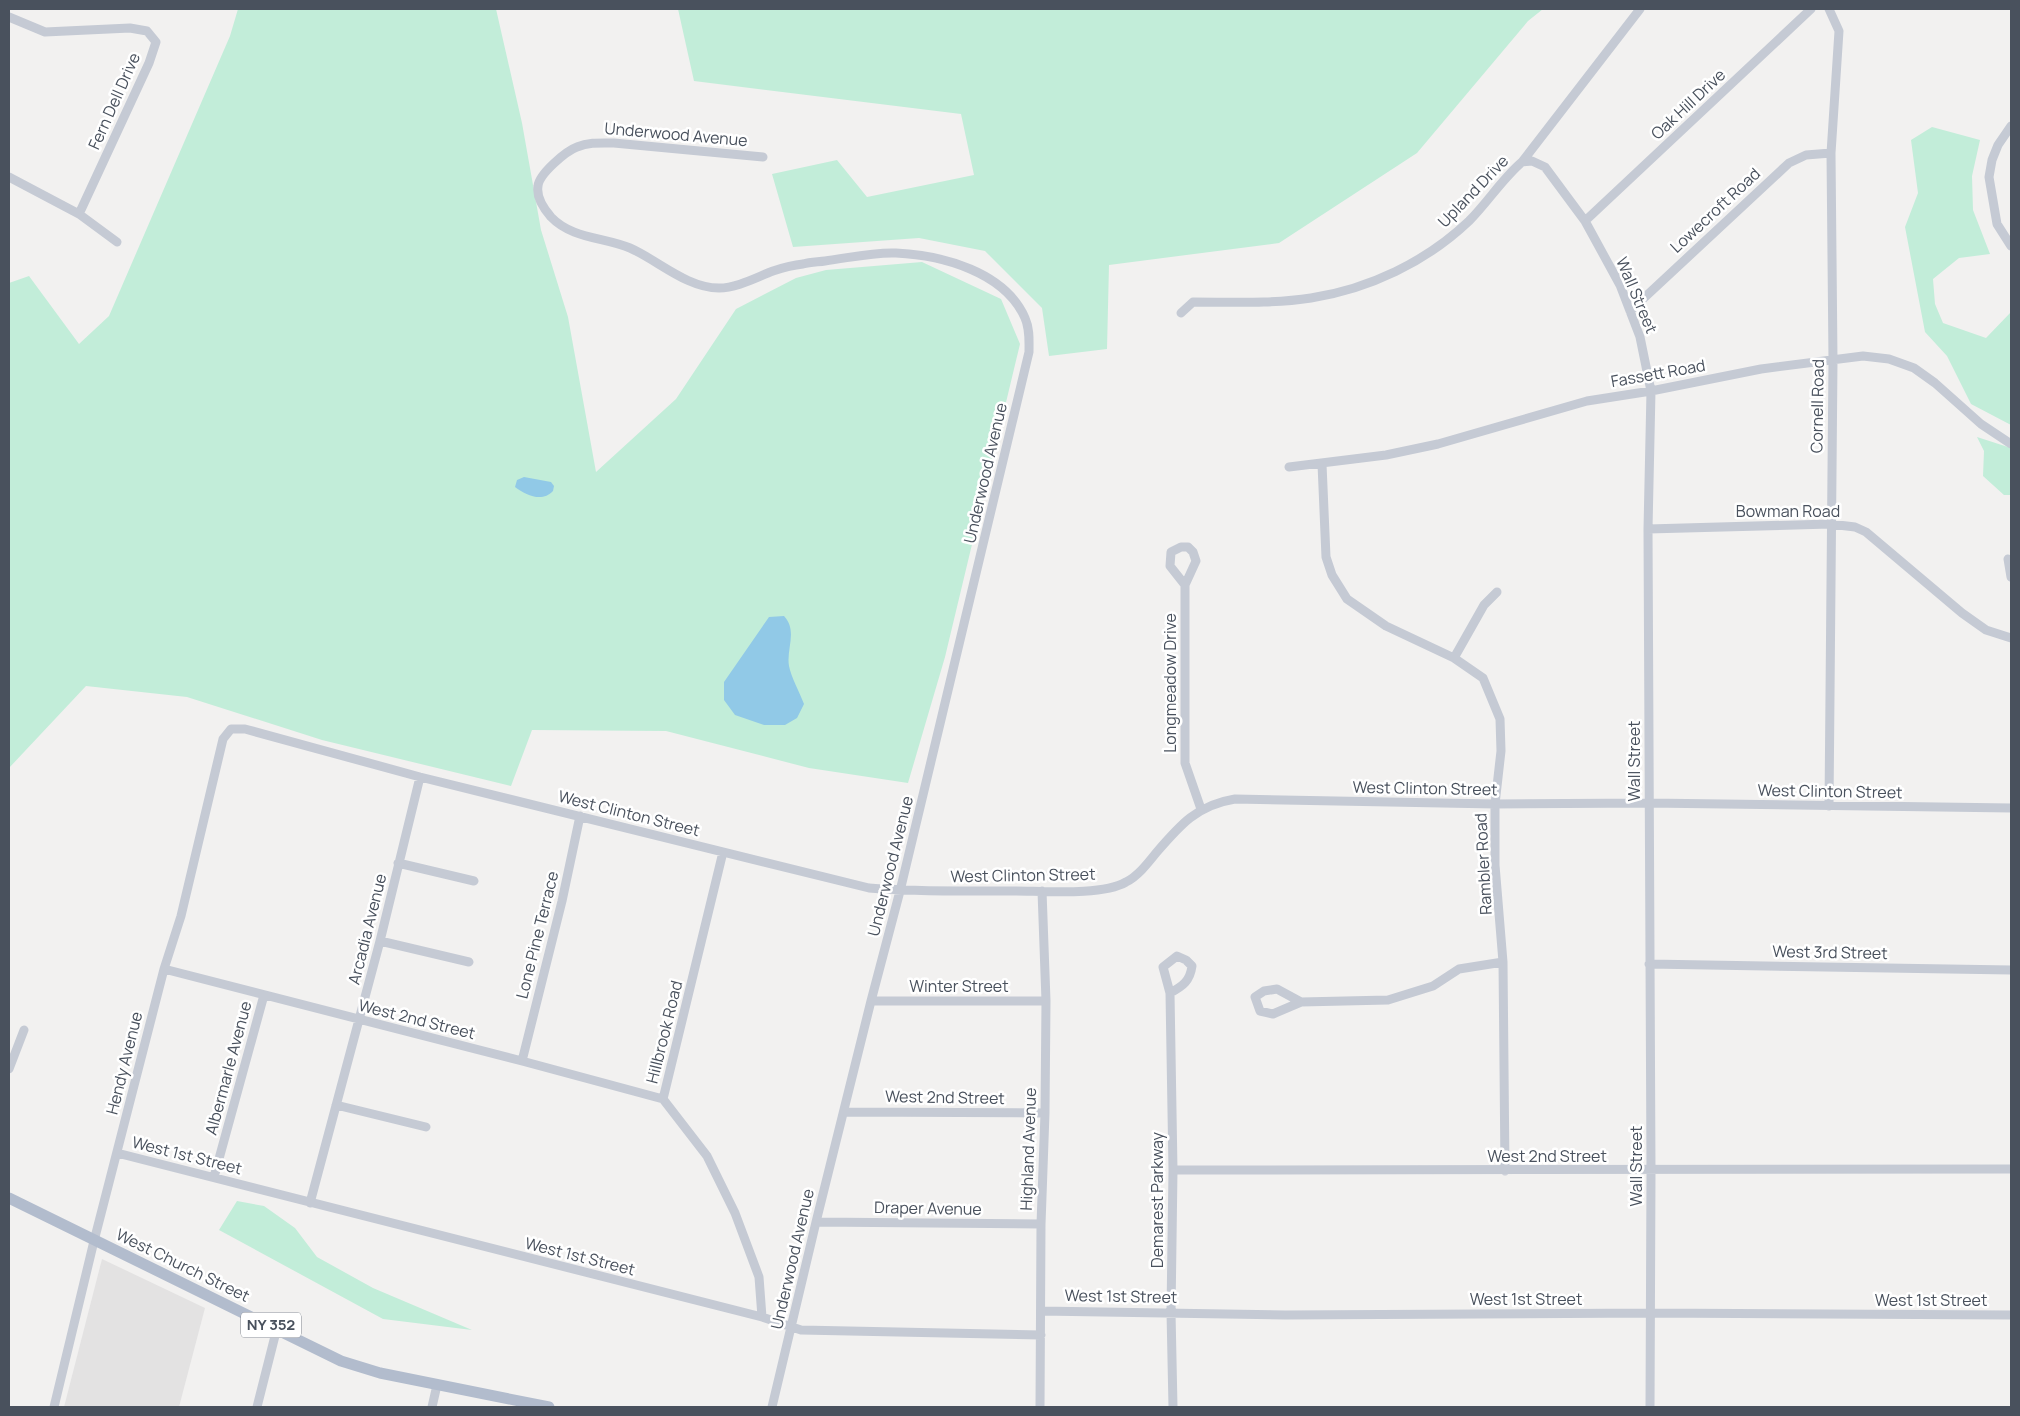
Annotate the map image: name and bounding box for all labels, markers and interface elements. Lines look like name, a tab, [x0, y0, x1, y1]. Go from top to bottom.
street label: Fern Dell Drive	[83, 49, 145, 153]
street label: Oak Hill Drive	[1646, 64, 1730, 144]
street label: Underwood Avenue	[604, 117, 748, 151]
street label: Upland Drive	[1433, 150, 1513, 232]
street label: Lowecroft Road	[1665, 162, 1765, 258]
street label: Wall Street	[1611, 254, 1663, 336]
street label: Fassett Road	[1609, 354, 1707, 392]
street label: Cornell Road	[1805, 359, 1829, 453]
street label: Underwood Avenue	[958, 401, 1012, 545]
street label: Bowman Road	[1736, 500, 1840, 522]
street label: Longmeadow Drive	[1159, 613, 1181, 753]
street label: Wall Street	[1623, 721, 1645, 801]
street label: West Clinton Street	[1352, 776, 1498, 800]
street label: West Clinton Street	[1757, 779, 1903, 803]
street label: West Clinton Street	[556, 785, 702, 841]
street label: Underwood Avenue	[862, 794, 918, 938]
street label: Rambler Road	[1469, 812, 1497, 916]
street label: West Clinton Street	[950, 863, 1096, 887]
street label: Lone Pine Terrace	[511, 869, 563, 1001]
street label: Arcadia Avenue	[343, 871, 391, 987]
street label: West 3rd Street	[1772, 940, 1888, 964]
street label: Winter Street	[909, 975, 1009, 997]
street label: Hillbrook Road	[641, 978, 687, 1086]
street label: West 2nd Street	[356, 994, 478, 1044]
street label: Albermarle Avenue	[200, 999, 256, 1137]
street label: Hendy Avenue	[101, 1009, 147, 1117]
street label: West 2nd Street	[885, 1085, 1005, 1109]
street label: Highland Avenue	[1015, 1087, 1041, 1211]
street label: Wall Street	[1625, 1126, 1647, 1206]
street label: West 1st Street	[130, 1131, 244, 1179]
street label: Demarest Parkway	[1146, 1132, 1168, 1268]
street label: West 2nd Street	[1487, 1145, 1607, 1167]
street label: Underwood Avenue	[765, 1187, 819, 1331]
street label: Draper Avenue	[874, 1196, 982, 1220]
street label: West Church Street	[113, 1223, 253, 1307]
street label: West 1st Street	[523, 1232, 637, 1280]
street label: West 1st Street	[1065, 1284, 1177, 1308]
street label: West 1st Street	[1470, 1288, 1582, 1310]
street label: West 1st Street	[1875, 1289, 1987, 1311]
road number: NY 352	[241, 1312, 301, 1338]

